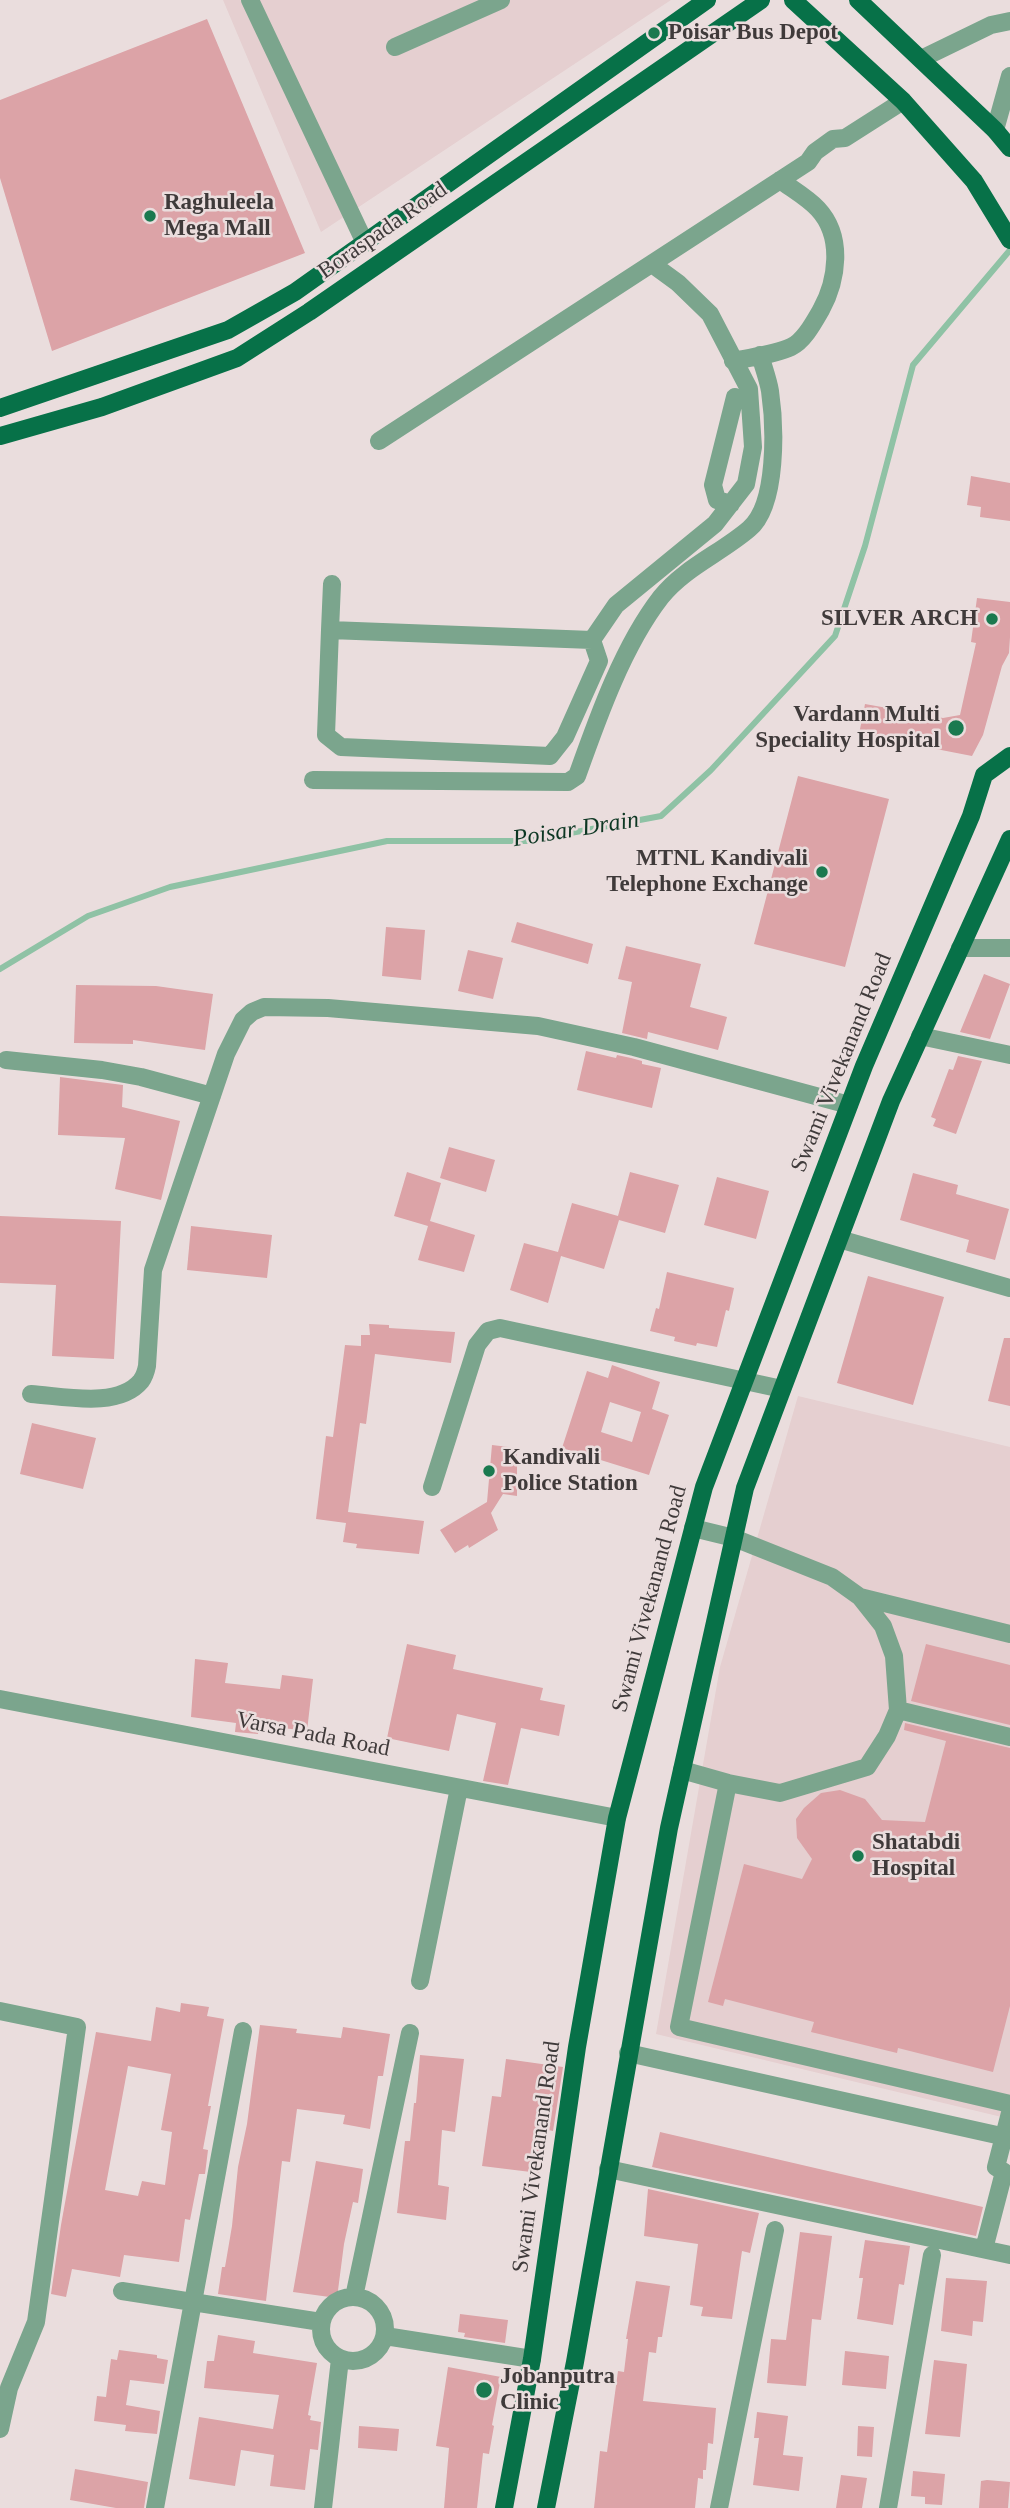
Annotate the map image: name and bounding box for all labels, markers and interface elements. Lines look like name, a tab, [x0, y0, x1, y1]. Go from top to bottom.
place label: Poisar Bus Depot	[668, 19, 838, 47]
marker: Poisar Bus Depot	[646, 25, 662, 41]
street label: Boraspada Road	[313, 176, 453, 286]
place label: Raghuleela Mega Mall	[164, 189, 274, 243]
marker: Raghuleela Mega Mall	[142, 208, 158, 224]
place label: SILVER ARCH	[821, 605, 978, 633]
marker: SILVER ARCH	[984, 611, 1000, 627]
place label: Vardann Multi Speciality Hospital	[755, 701, 940, 755]
marker: Vardann Multi Speciality Hospital	[946, 718, 966, 738]
water label: Poisar Drain	[511, 806, 641, 854]
place label: MTNL Kandivali Telephone Exchange	[606, 845, 808, 899]
marker: MTNL Kandivali Telephone Exchange	[814, 864, 830, 880]
street label: Swami Vivekanand Road	[785, 949, 899, 1177]
place label: Kandivali Police Station	[503, 1444, 638, 1498]
marker: Kandivali Police Station	[481, 1463, 497, 1479]
street label: Swami Vivekanand Road	[606, 1483, 694, 1715]
street label: Varsa Pada Road	[234, 1707, 392, 1763]
place label: Shatabdi Hospital	[872, 1829, 960, 1883]
marker: Shatabdi Hospital	[850, 1848, 866, 1864]
street label: Swami Vivekanand Road	[507, 2039, 567, 2275]
place label: Jobanputra Clinic	[500, 2363, 615, 2417]
marker: Jobanputra Clinic	[474, 2380, 494, 2400]

